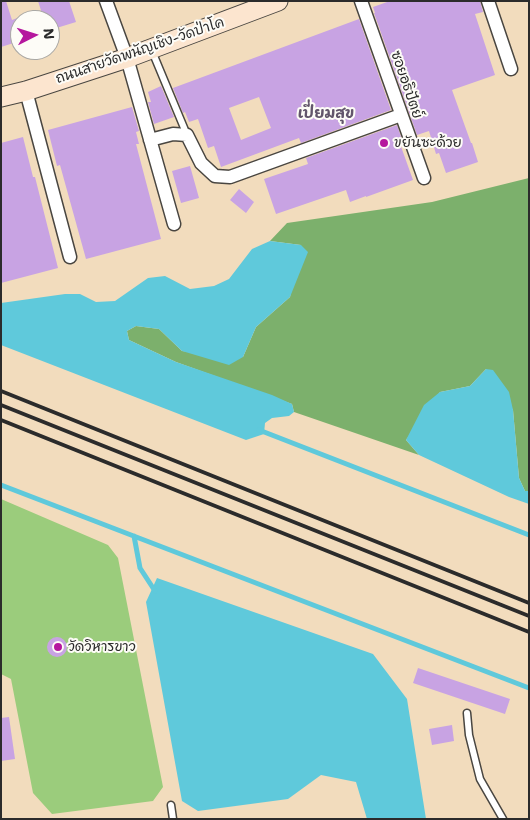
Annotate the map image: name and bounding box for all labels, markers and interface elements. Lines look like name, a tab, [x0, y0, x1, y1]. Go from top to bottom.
north arrow	[10, 10, 60, 60]
street label: ถนนสายวัดพนัญเชิง-วัดป่าโค	[54, 14, 226, 88]
text: N	[39, 27, 58, 40]
street label: ซอยอธิปัตย์	[387, 49, 425, 121]
district label: เปี่ยมสุข	[298, 105, 354, 123]
place label: ขยันซะด้วย	[394, 135, 462, 151]
marker: ขยันซะด้วย	[378, 137, 390, 149]
place label: วัดวิหารขาว	[68, 639, 136, 655]
marker: วัดวิหารขาว	[52, 641, 64, 653]

